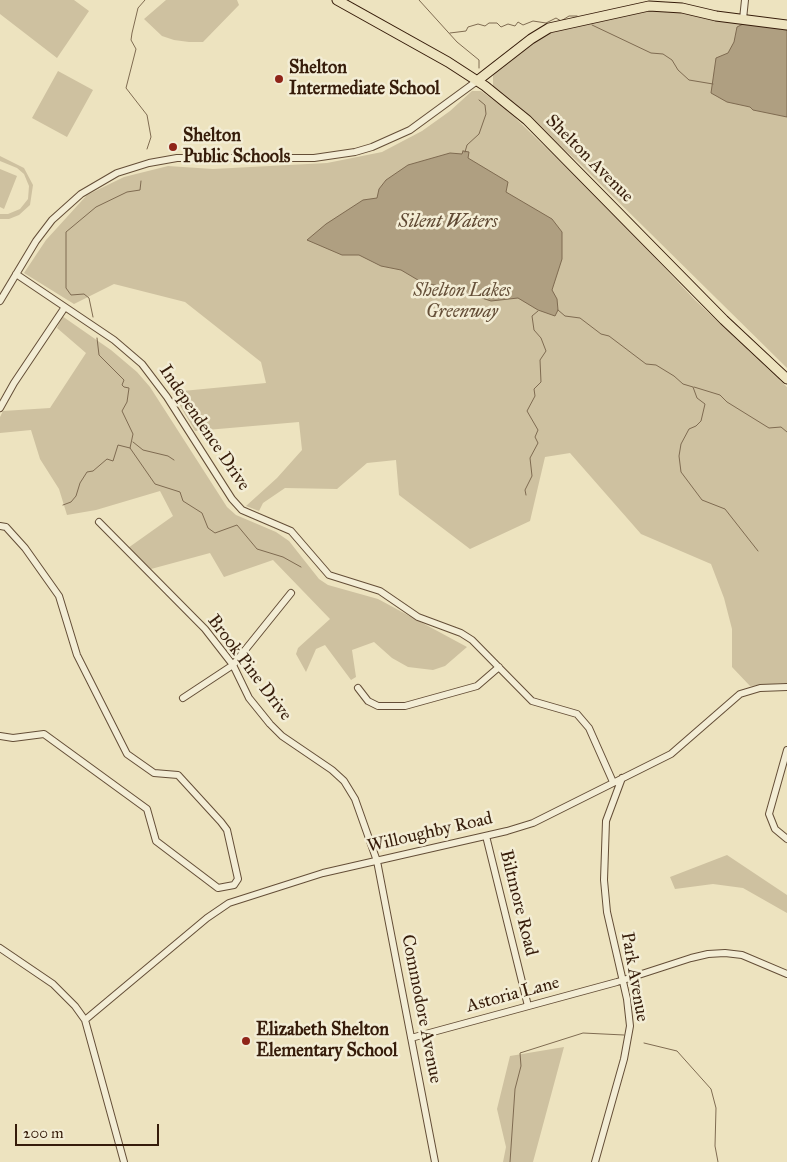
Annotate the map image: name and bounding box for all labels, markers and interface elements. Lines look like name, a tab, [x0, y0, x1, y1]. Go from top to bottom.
place label: Shelton Intermediate School	[289, 58, 440, 100]
marker: Shelton Intermediate School	[273, 73, 285, 85]
street label: Shelton Avenue	[540, 110, 638, 208]
place label: Shelton Public Schools	[183, 126, 290, 168]
marker: Shelton Public Schools	[167, 141, 179, 153]
water label: Silent Waters	[398, 211, 498, 233]
park label: Shelton Lakes Greenway	[413, 281, 511, 324]
street label: Independence Drive	[154, 361, 254, 495]
street label: Brook Pine Drive	[202, 611, 296, 725]
street label: Willoughby Road	[365, 808, 495, 858]
street label: Biltmore Road	[494, 848, 542, 958]
street label: Park Avenue	[616, 931, 652, 1023]
street label: Commodore Avenue	[396, 933, 446, 1085]
street label: Astoria Lane	[464, 972, 562, 1018]
place label: Elizabeth Shelton Elementary School	[256, 1020, 398, 1062]
marker: Elizabeth Shelton Elementary School	[240, 1035, 252, 1047]
scale bar	[18, 1114, 161, 1146]
text: 200 m	[23, 1124, 64, 1142]

